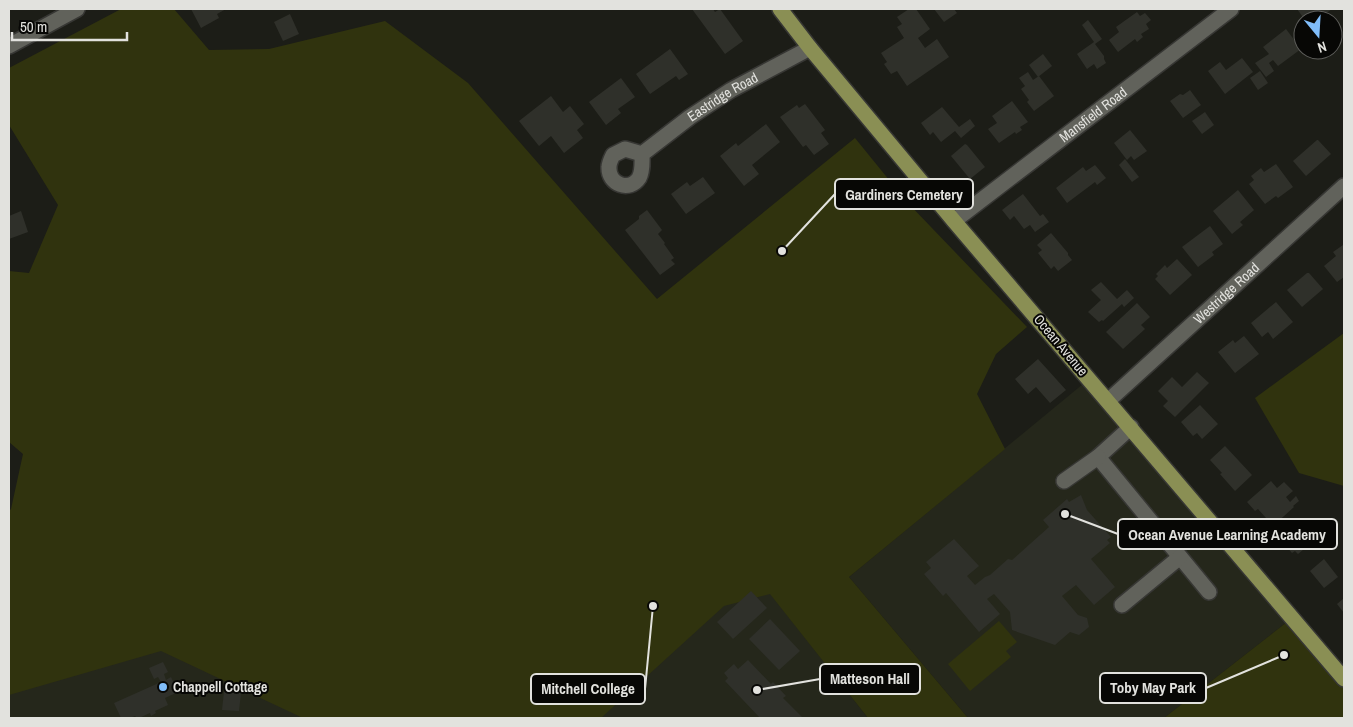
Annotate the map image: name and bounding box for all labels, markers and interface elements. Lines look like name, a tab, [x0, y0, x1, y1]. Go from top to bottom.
scale bar	[12, 10, 128, 42]
north arrow	[1293, 10, 1343, 60]
text: 50 m	[20, 16, 47, 37]
text: N	[1315, 38, 1329, 57]
street label: Eastridge Road	[684, 68, 761, 125]
street label: Mansfield Road	[1056, 83, 1130, 146]
callout: Gardiners Cemetery	[835, 179, 973, 209]
text: Gardiners Cemetery	[845, 184, 963, 205]
street label: Westridge Road	[1190, 259, 1263, 328]
street label: Ocean Avenue	[1030, 310, 1092, 380]
callout: Ocean Avenue Learning Academy	[1118, 519, 1337, 549]
text: Ocean Avenue Learning Academy	[1128, 524, 1326, 545]
callout: Matteson Hall	[820, 664, 920, 694]
text: Matteson Hall	[830, 668, 910, 689]
callout: Toby May Park	[1100, 673, 1206, 703]
callout: Mitchell College	[531, 674, 645, 704]
text: Toby May Park	[1110, 677, 1196, 698]
place label: Chappell Cottage	[173, 678, 267, 696]
text: Mitchell College	[541, 678, 635, 699]
marker: Chappell Cottage	[157, 681, 169, 693]

